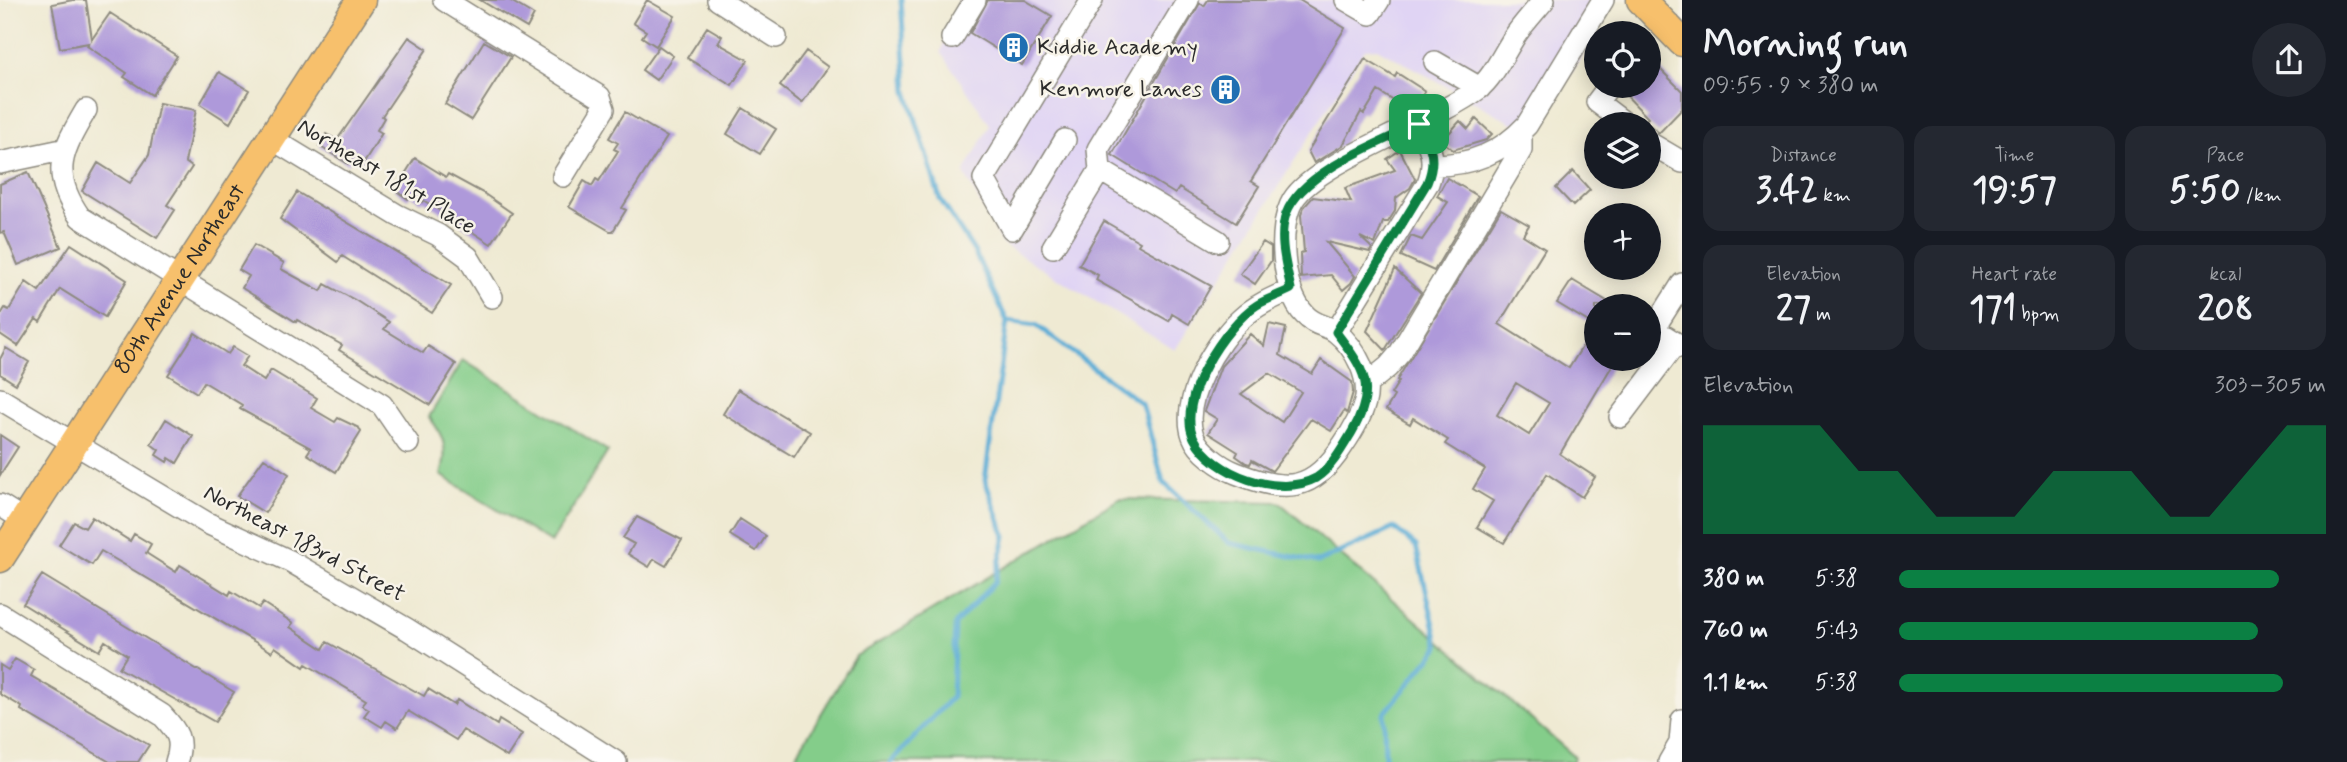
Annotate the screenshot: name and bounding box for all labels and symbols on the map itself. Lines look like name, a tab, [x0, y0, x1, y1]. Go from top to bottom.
building icon: Kiddie Academy	[997, 31, 1031, 65]
place label: Kiddie Academy	[1037, 33, 1198, 63]
building icon: Kenmore Lanes	[1208, 73, 1242, 107]
place label: Kenmore Lanes	[1040, 75, 1202, 105]
pin	[1389, 94, 1449, 154]
street label: Northeast 181st Place	[291, 112, 481, 242]
street label: 80th Avenue Northeast	[108, 178, 253, 380]
street label: Northeast 183rd Street	[198, 478, 410, 610]

